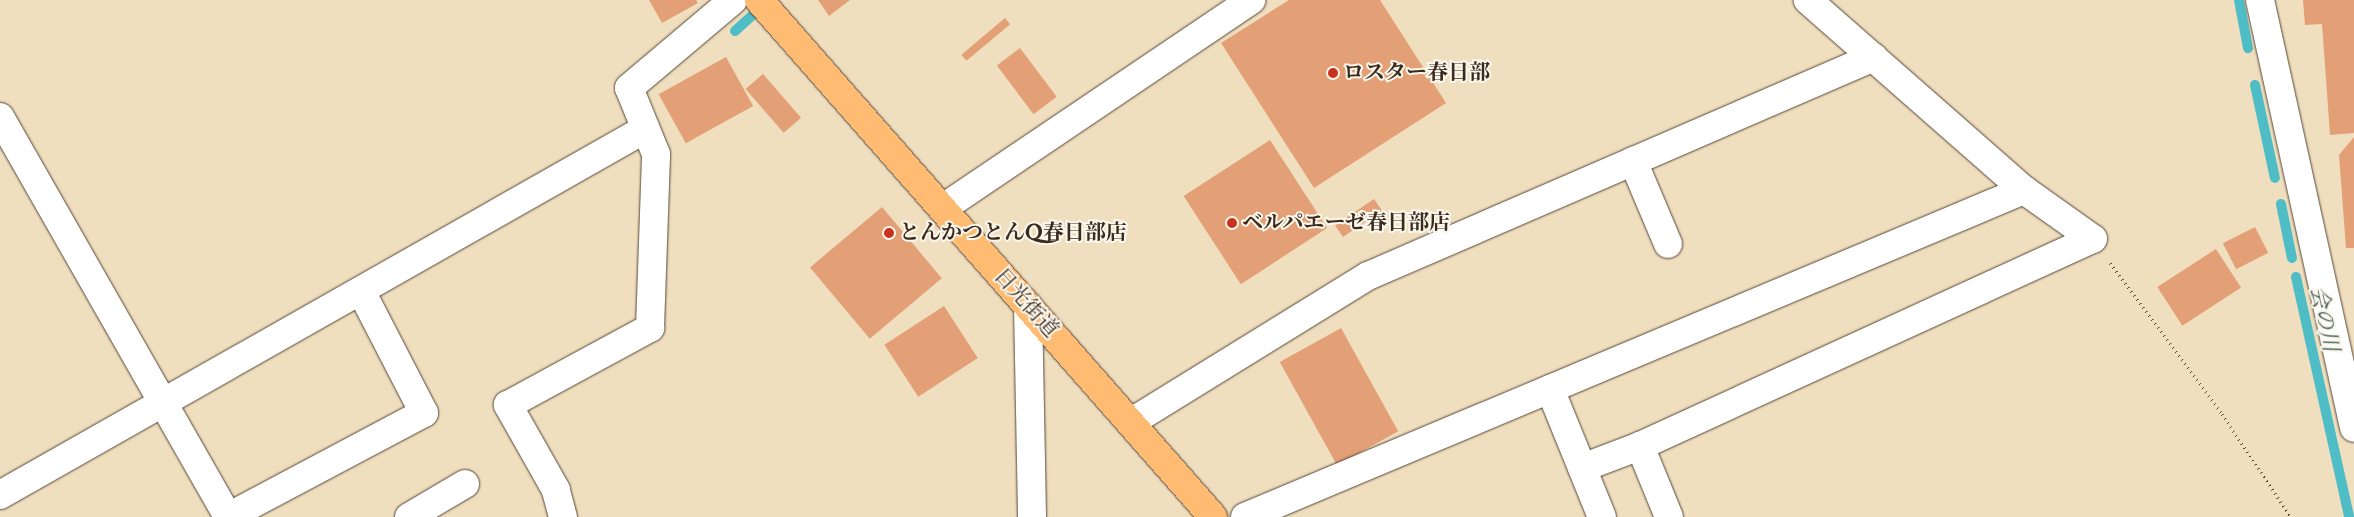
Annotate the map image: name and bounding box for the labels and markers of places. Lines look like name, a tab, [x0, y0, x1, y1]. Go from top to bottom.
place label: ロスター春日部	[1343, 60, 1490, 86]
marker: ロスター春日部	[1327, 67, 1339, 79]
place label: ベルパエーゼ春日部店	[1242, 210, 1452, 236]
marker: ベルパエーゼ春日部店	[1226, 217, 1238, 229]
place label: とんかつとんQ春日部店	[899, 220, 1127, 246]
marker: とんかつとんQ春日部店	[883, 227, 895, 239]

